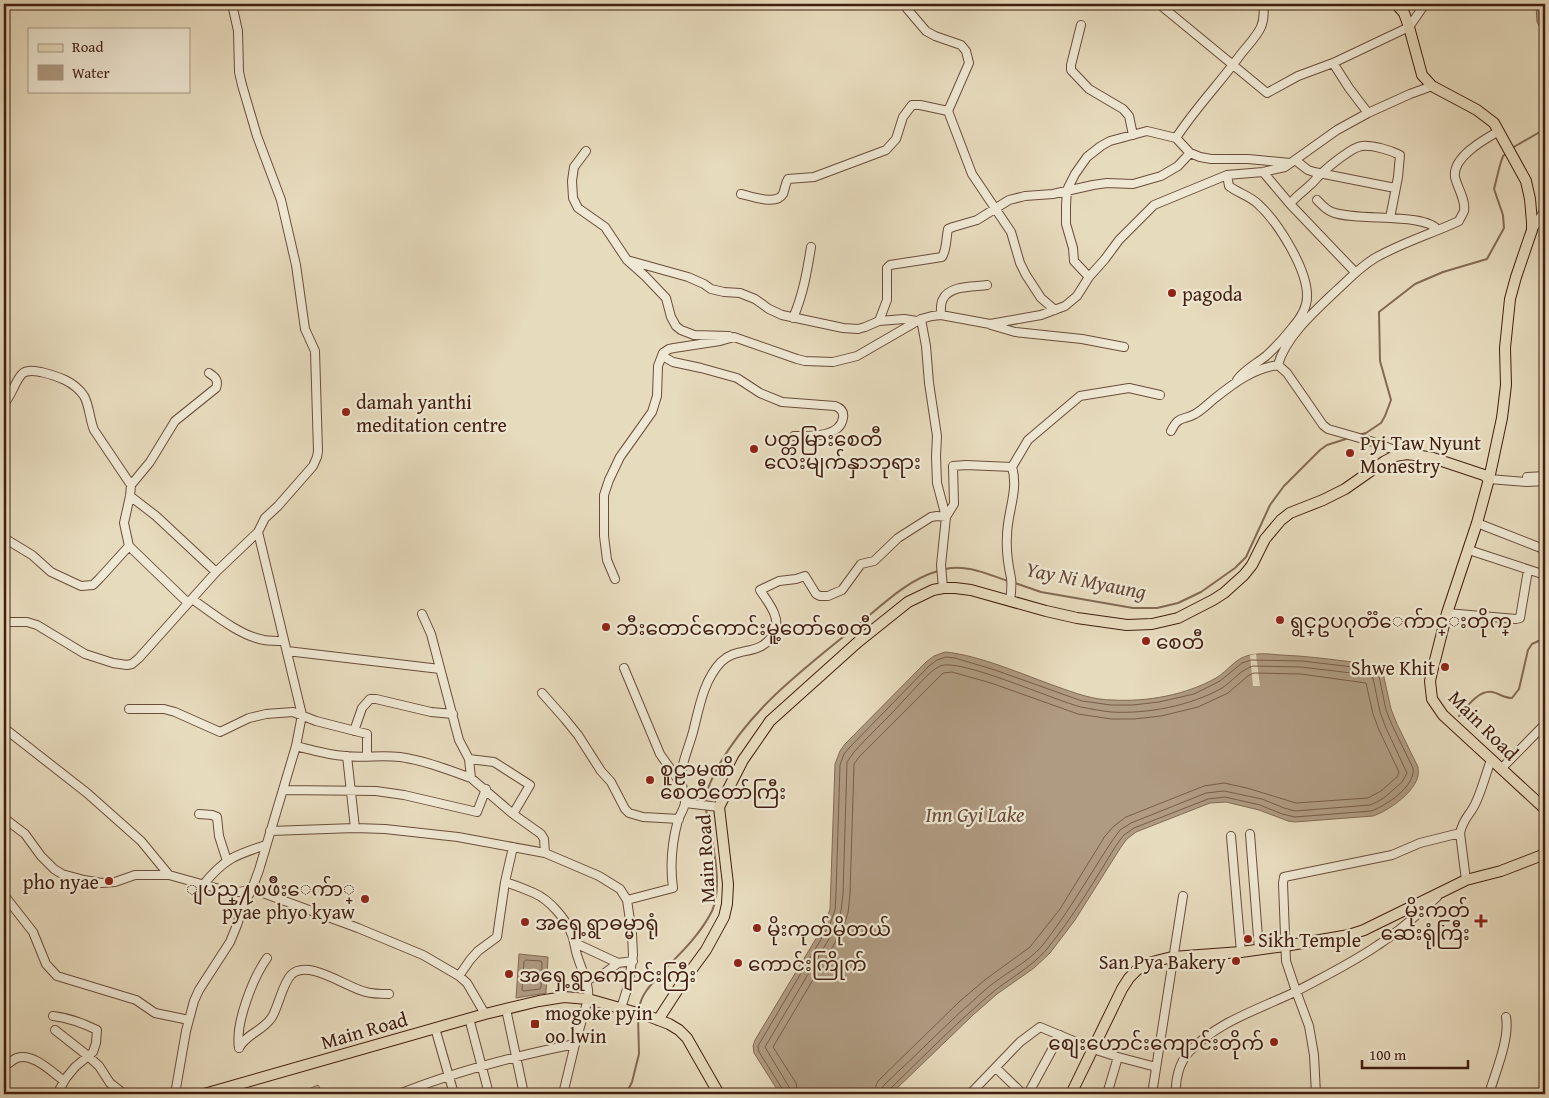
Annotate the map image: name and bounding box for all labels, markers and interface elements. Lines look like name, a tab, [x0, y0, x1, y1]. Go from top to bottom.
legend	[28, 28, 190, 92]
text: Road	[72, 36, 103, 57]
text: Water	[72, 62, 110, 83]
place label: pagoda	[1182, 279, 1243, 308]
marker: pagoda	[1166, 287, 1178, 299]
place label: damah yanthi meditation centre	[356, 387, 507, 439]
marker: damah yanthi meditation centre	[340, 406, 352, 418]
place label: ပတ္တမြား‌စေတီ‌ လေးမျက်နှာဘုရား	[764, 424, 921, 479]
place label: Pyi Taw Nyunt Monestry	[1360, 428, 1481, 480]
marker: ပတ္တမြား‌စေတီ‌ လေးမျက်နှာဘုရား	[748, 443, 760, 455]
marker: Pyi Taw Nyunt Monestry	[1344, 447, 1356, 459]
water label: Yay Ni Myaung	[1023, 553, 1149, 607]
place label: ရွင္ဥပဂုတၱေက်ာင္းတိုက္	[1290, 606, 1512, 638]
place label: ဘီးတောင်ကောင်းမူ့တော်စေတီ	[616, 613, 872, 644]
marker: ရွင္ဥပဂုတၱေက်ာင္းတိုက္	[1274, 614, 1286, 626]
marker: ဘီးတောင်ကောင်းမူ့တော်စေတီ	[600, 621, 612, 633]
place label: စေတီ	[1156, 627, 1204, 656]
marker: စေတီ	[1140, 635, 1152, 647]
place label: Shwe Khit	[1351, 653, 1435, 682]
marker: Shwe Khit	[1439, 661, 1451, 673]
street label: Main Road	[1442, 683, 1526, 767]
place label: စူဠာမဏိ စေတီတော်ကြီး	[660, 754, 786, 808]
marker: စူဠာမဏိ စေတီတော်ကြီး	[644, 774, 656, 786]
water label: Inn Gyi Lake	[925, 799, 1025, 830]
street label: Main Road	[688, 814, 722, 904]
place label: pho nyae	[23, 867, 99, 896]
place label: ျပည္႔ၿဖိဳးေက်ာ္ pyae phyo kyaw	[186, 874, 356, 926]
marker: pho nyae	[103, 875, 115, 887]
marker: ျပည္႔ၿဖိဳးေက်ာ္ pyae phyo kyaw	[359, 893, 371, 905]
place label: မိုးကုတ်‌ ‌ဆေးရုံကြီး	[1381, 895, 1470, 950]
place label: အရှေ့ရွာဓမ္မာရုံ	[535, 908, 659, 940]
place label: မိုးကုတ်မိုတယ်	[767, 914, 891, 946]
marker: မိုးကုတ်‌ ‌ဆေးရုံကြီး	[1474, 914, 1488, 928]
marker: အရှေ့ရွာဓမ္မာရုံ	[519, 916, 531, 928]
marker: မိုးကုတ်မိုတယ်	[751, 922, 763, 934]
place label: Sikh Temple	[1258, 925, 1361, 954]
marker: Sikh Temple	[1242, 933, 1254, 945]
place label: San Pya Bakery	[1099, 947, 1226, 976]
place label: ကောင်းကြိုက်	[748, 949, 867, 980]
marker: San Pya Bakery	[1230, 955, 1242, 967]
marker: ကောင်းကြိုက်	[732, 957, 744, 969]
place label: အရှေ့ရွာကျောင်းကြီး	[519, 960, 696, 992]
marker: အရှေ့ရွာကျောင်းကြီး	[503, 968, 515, 980]
place label: mogoke pyin oo lwin	[545, 998, 653, 1050]
street label: Main Road	[317, 1004, 411, 1056]
marker: mogoke pyin oo lwin	[529, 1018, 541, 1030]
place label: စျေးဟောင်းကျောင်းတိုက်	[1048, 1028, 1264, 1060]
marker: စျေးဟောင်းကျောင်းတိုက်	[1268, 1036, 1280, 1048]
scale bar	[1362, 1038, 1468, 1070]
text: 100 m	[1369, 1044, 1407, 1065]

